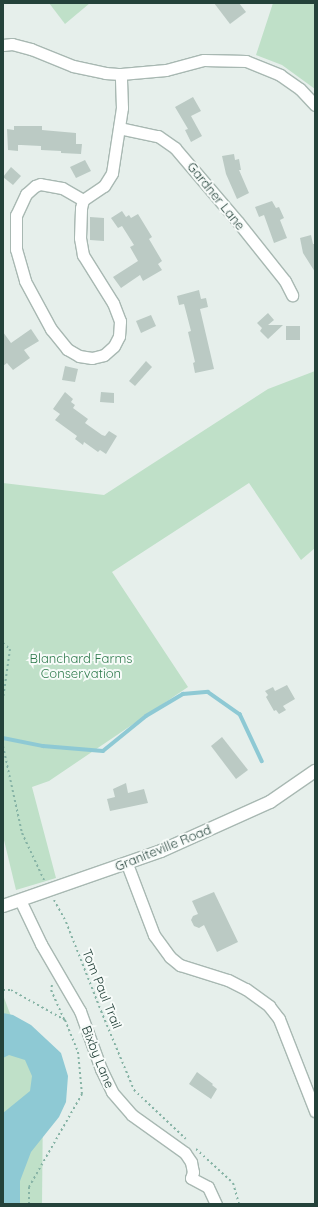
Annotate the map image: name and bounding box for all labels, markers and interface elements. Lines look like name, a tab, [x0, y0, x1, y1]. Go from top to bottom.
street label: Gardner Lane	[184, 159, 248, 233]
park label: Blanchard Farms Conservation	[30, 651, 132, 682]
street label: Graniteville Road	[113, 822, 213, 874]
street label: Tom Paul Trail	[79, 947, 125, 1031]
street label: Bixby Lane	[78, 1023, 118, 1091]

